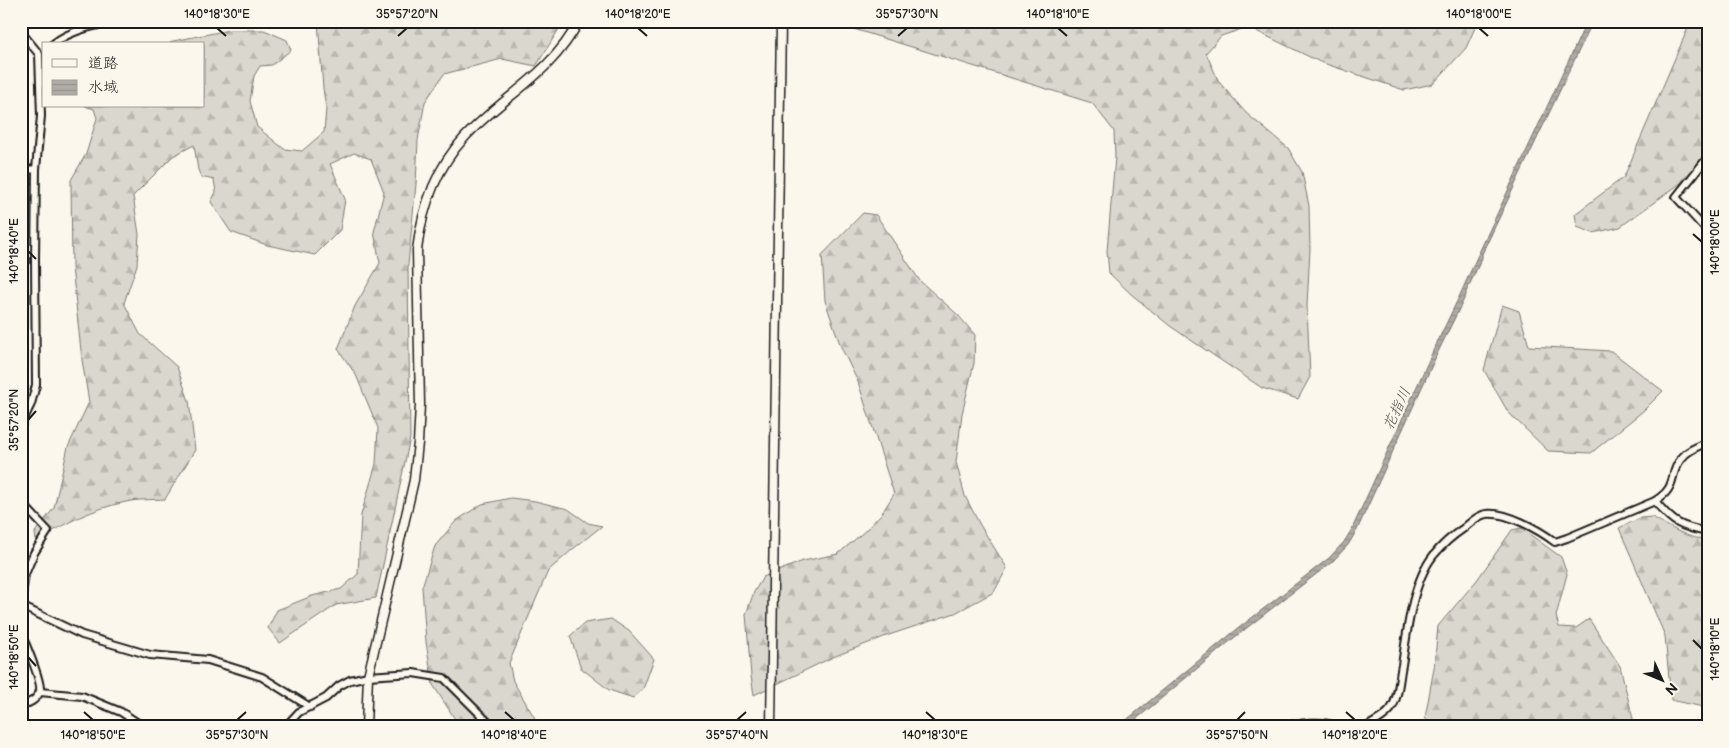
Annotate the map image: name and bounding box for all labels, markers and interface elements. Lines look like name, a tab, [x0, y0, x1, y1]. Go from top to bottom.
text: 140°18'30"E	[184, 7, 250, 22]
text: 35°57'20"N	[376, 7, 438, 22]
text: 140°18'20"E	[605, 7, 671, 22]
text: 35°57'30"N	[875, 7, 939, 22]
text: 140°18'10"E	[1027, 7, 1090, 22]
text: 140°18'00"E	[1446, 7, 1512, 22]
legend	[42, 42, 205, 108]
text: 道路	[88, 54, 118, 73]
text: 水域	[88, 78, 118, 97]
text: 140°18'00"E	[1708, 209, 1723, 275]
text: 140°18'40"E	[7, 218, 22, 284]
water label: 花指川	[1379, 385, 1415, 433]
text: 35°57'20"N	[7, 389, 22, 451]
text: 140°18'10"E	[1708, 617, 1723, 680]
text: 140°18'50"E	[7, 624, 22, 690]
north arrow	[1636, 656, 1686, 706]
text: N	[1661, 679, 1681, 698]
text: 140°18'50"E	[60, 728, 126, 743]
text: 35°57'30"N	[205, 728, 269, 743]
text: 140°18'40"E	[481, 728, 547, 743]
text: 35°57'40"N	[706, 728, 768, 743]
text: 140°18'30"E	[902, 728, 968, 743]
text: 35°57'50"N	[1206, 728, 1268, 743]
text: 140°18'20"E	[1322, 728, 1388, 743]

